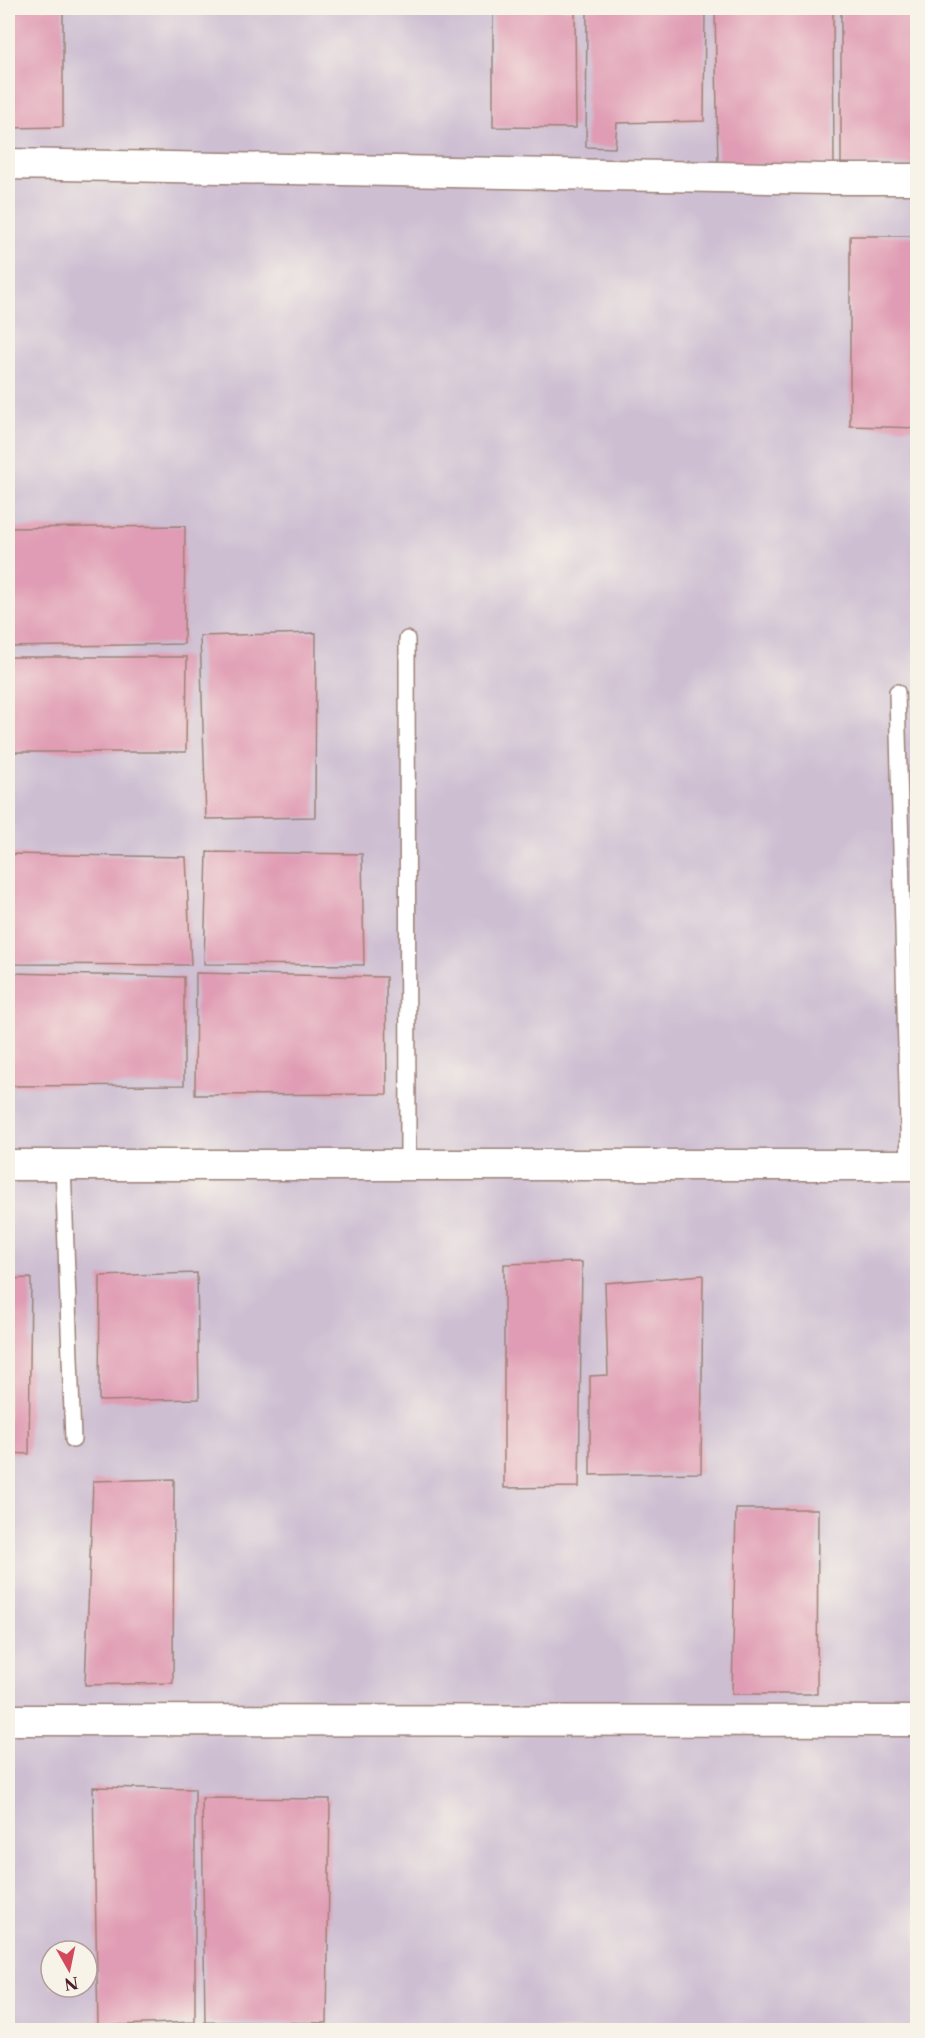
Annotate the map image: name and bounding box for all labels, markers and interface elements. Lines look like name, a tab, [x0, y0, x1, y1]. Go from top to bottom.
north arrow	[39, 1939, 99, 1999]
text: N	[63, 1973, 80, 1995]

